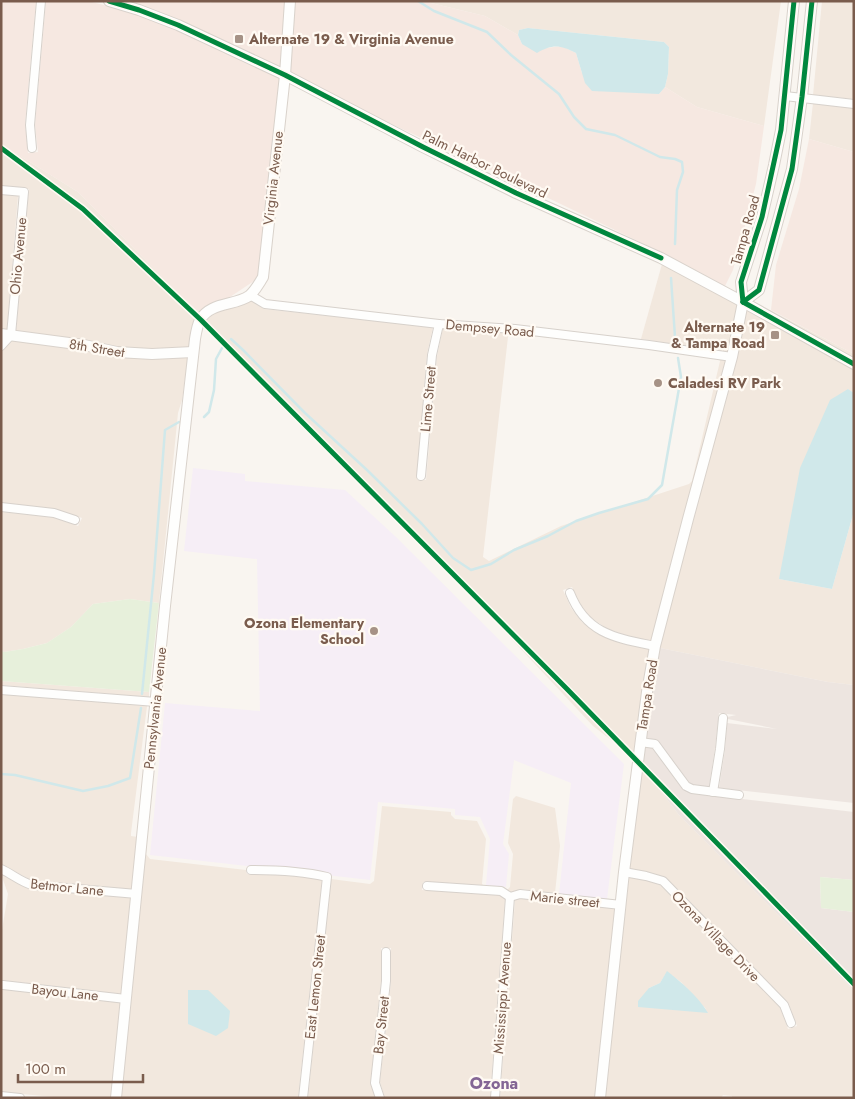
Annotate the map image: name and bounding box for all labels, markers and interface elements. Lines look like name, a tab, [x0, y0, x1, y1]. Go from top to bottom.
place label: Alternate 19 & Virginia Avenue	[248, 29, 454, 49]
marker: Alternate 19 & Virginia Avenue	[233, 33, 245, 45]
street label: Palm Harbor Boulevard	[419, 125, 551, 203]
street label: Virginia Avenue	[258, 130, 288, 226]
street label: Tampa Road	[725, 193, 765, 267]
street label: Ohio Avenue	[5, 217, 31, 295]
street label: Dempsey Road	[445, 314, 535, 342]
place label: Alternate 19 & Tampa Road	[671, 317, 765, 353]
marker: Alternate 19 & Tampa Road	[769, 329, 781, 341]
street label: 8th Street	[68, 334, 127, 362]
street label: Lime Street	[415, 365, 441, 433]
place label: Caladesi RV Park	[668, 373, 781, 393]
marker: Caladesi RV Park	[652, 377, 664, 389]
place label: Ozona Elementary School	[244, 613, 365, 649]
marker: Ozona Elementary School	[368, 625, 380, 637]
street label: Pennsylvania Avenue	[139, 646, 171, 770]
street label: Tampa Road	[632, 658, 662, 732]
street label: Betmor Lane	[29, 873, 105, 901]
street label: Marie street	[529, 885, 601, 913]
street label: Ozona Village Drive	[667, 886, 765, 986]
street label: East Lemon Street	[300, 933, 330, 1040]
street label: Mississippi Avenue	[488, 941, 516, 1055]
street label: Bayou Lane	[31, 979, 99, 1005]
street label: Bay Street	[368, 994, 394, 1055]
scale bar	[18, 1052, 142, 1084]
text: 100 m	[25, 1058, 66, 1080]
district label: Ozona	[470, 1072, 518, 1095]

